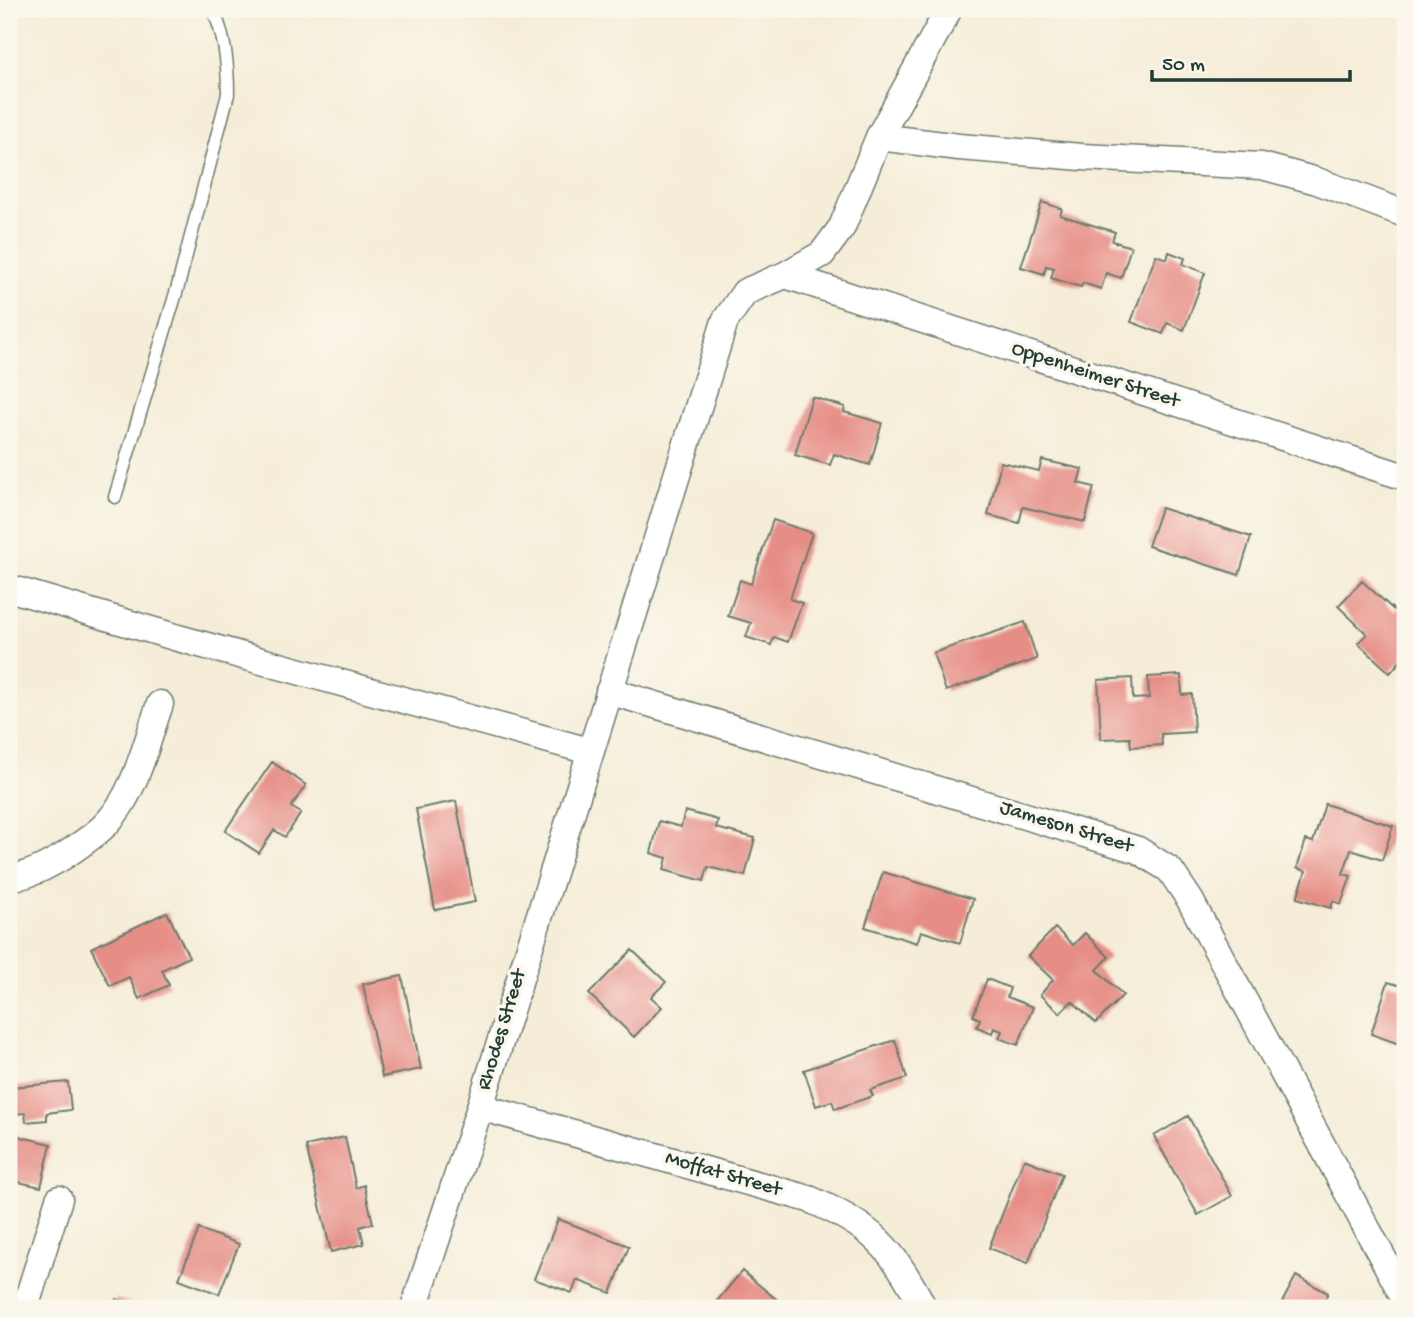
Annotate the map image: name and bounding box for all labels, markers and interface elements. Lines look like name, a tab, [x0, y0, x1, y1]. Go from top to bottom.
scale bar	[1152, 38, 1349, 82]
text: 50 m	[1162, 54, 1205, 79]
street label: Oppenheimer Street	[1008, 337, 1184, 416]
street label: Jameson Street	[996, 796, 1138, 861]
street label: Rhodes Street	[473, 964, 534, 1093]
street label: Moffat Street	[662, 1147, 786, 1204]

